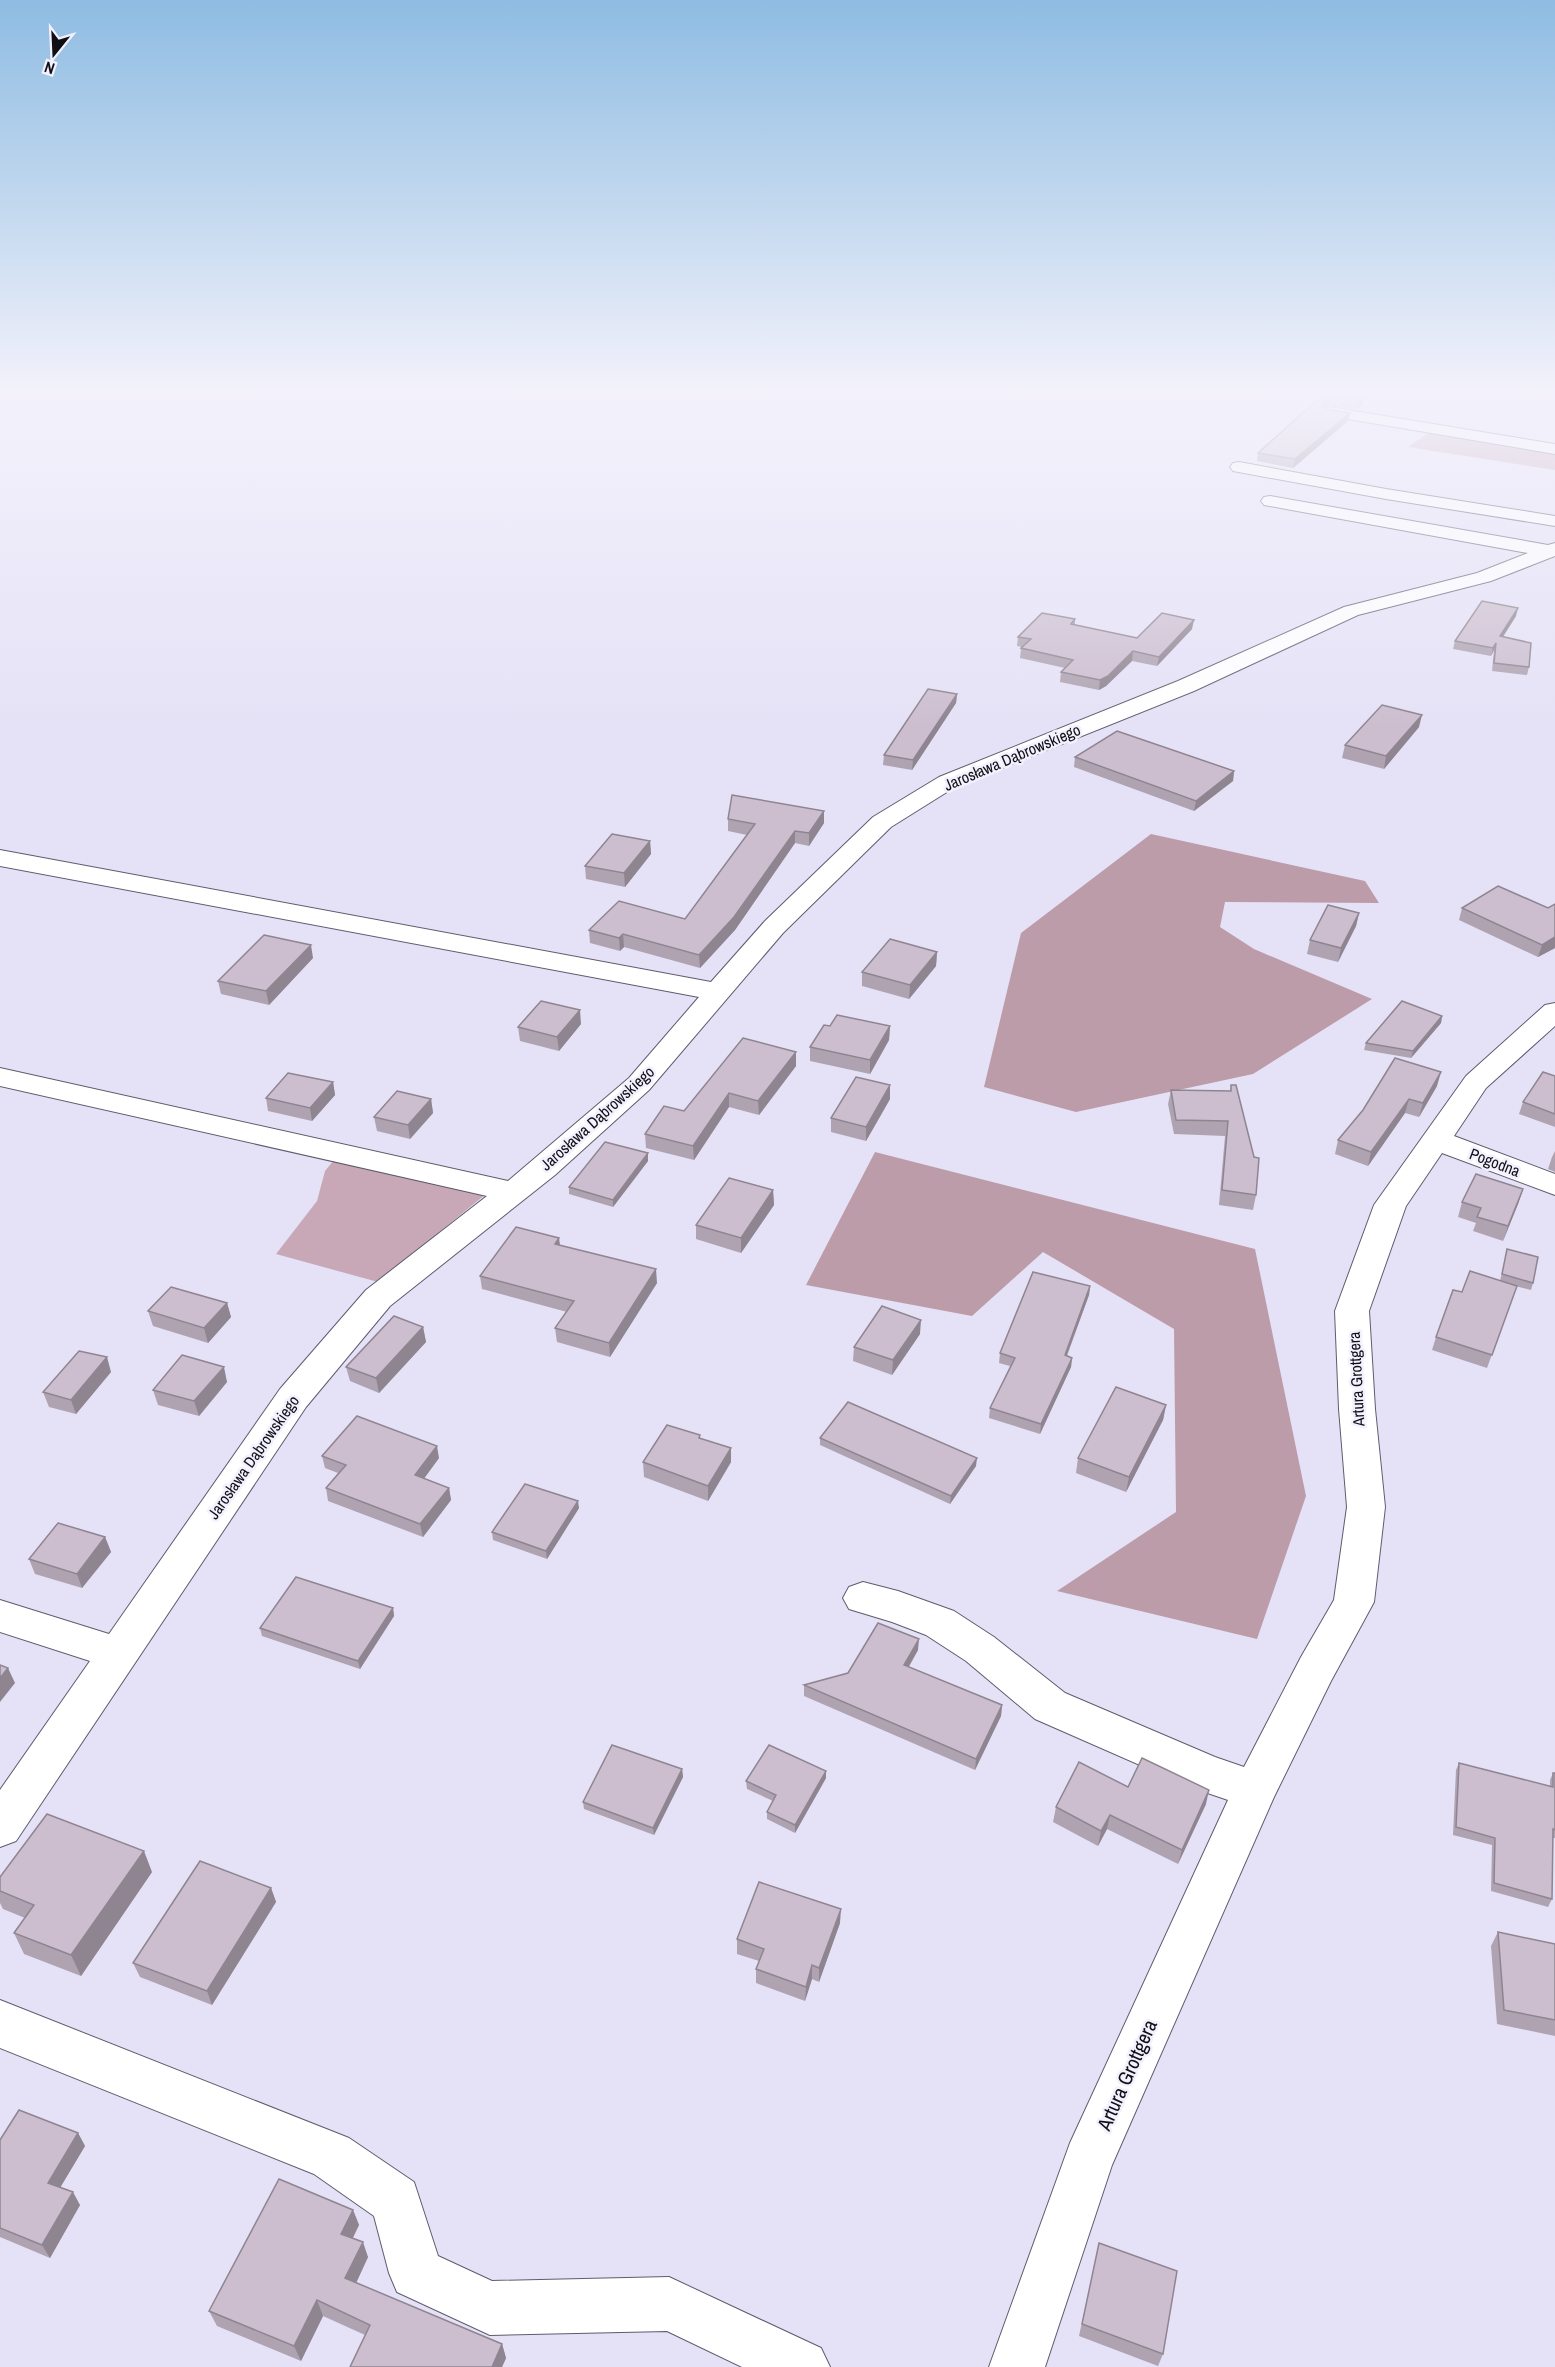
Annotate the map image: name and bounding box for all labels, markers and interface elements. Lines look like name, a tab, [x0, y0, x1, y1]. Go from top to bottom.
north arrow	[24, 24, 84, 84]
text: N	[41, 56, 57, 80]
street label: Jarosława Dąbrowskiego	[940, 718, 1084, 796]
street label: Jarosława Dąbrowskiego	[535, 1061, 659, 1175]
street label: Pogodna	[1467, 1142, 1524, 1182]
street label: Artura Grottgera	[1342, 1330, 1370, 1428]
street label: Jarosława Dąbrowskiego	[202, 1391, 304, 1523]
street label: Artura Grottgera	[1090, 2015, 1163, 2135]

